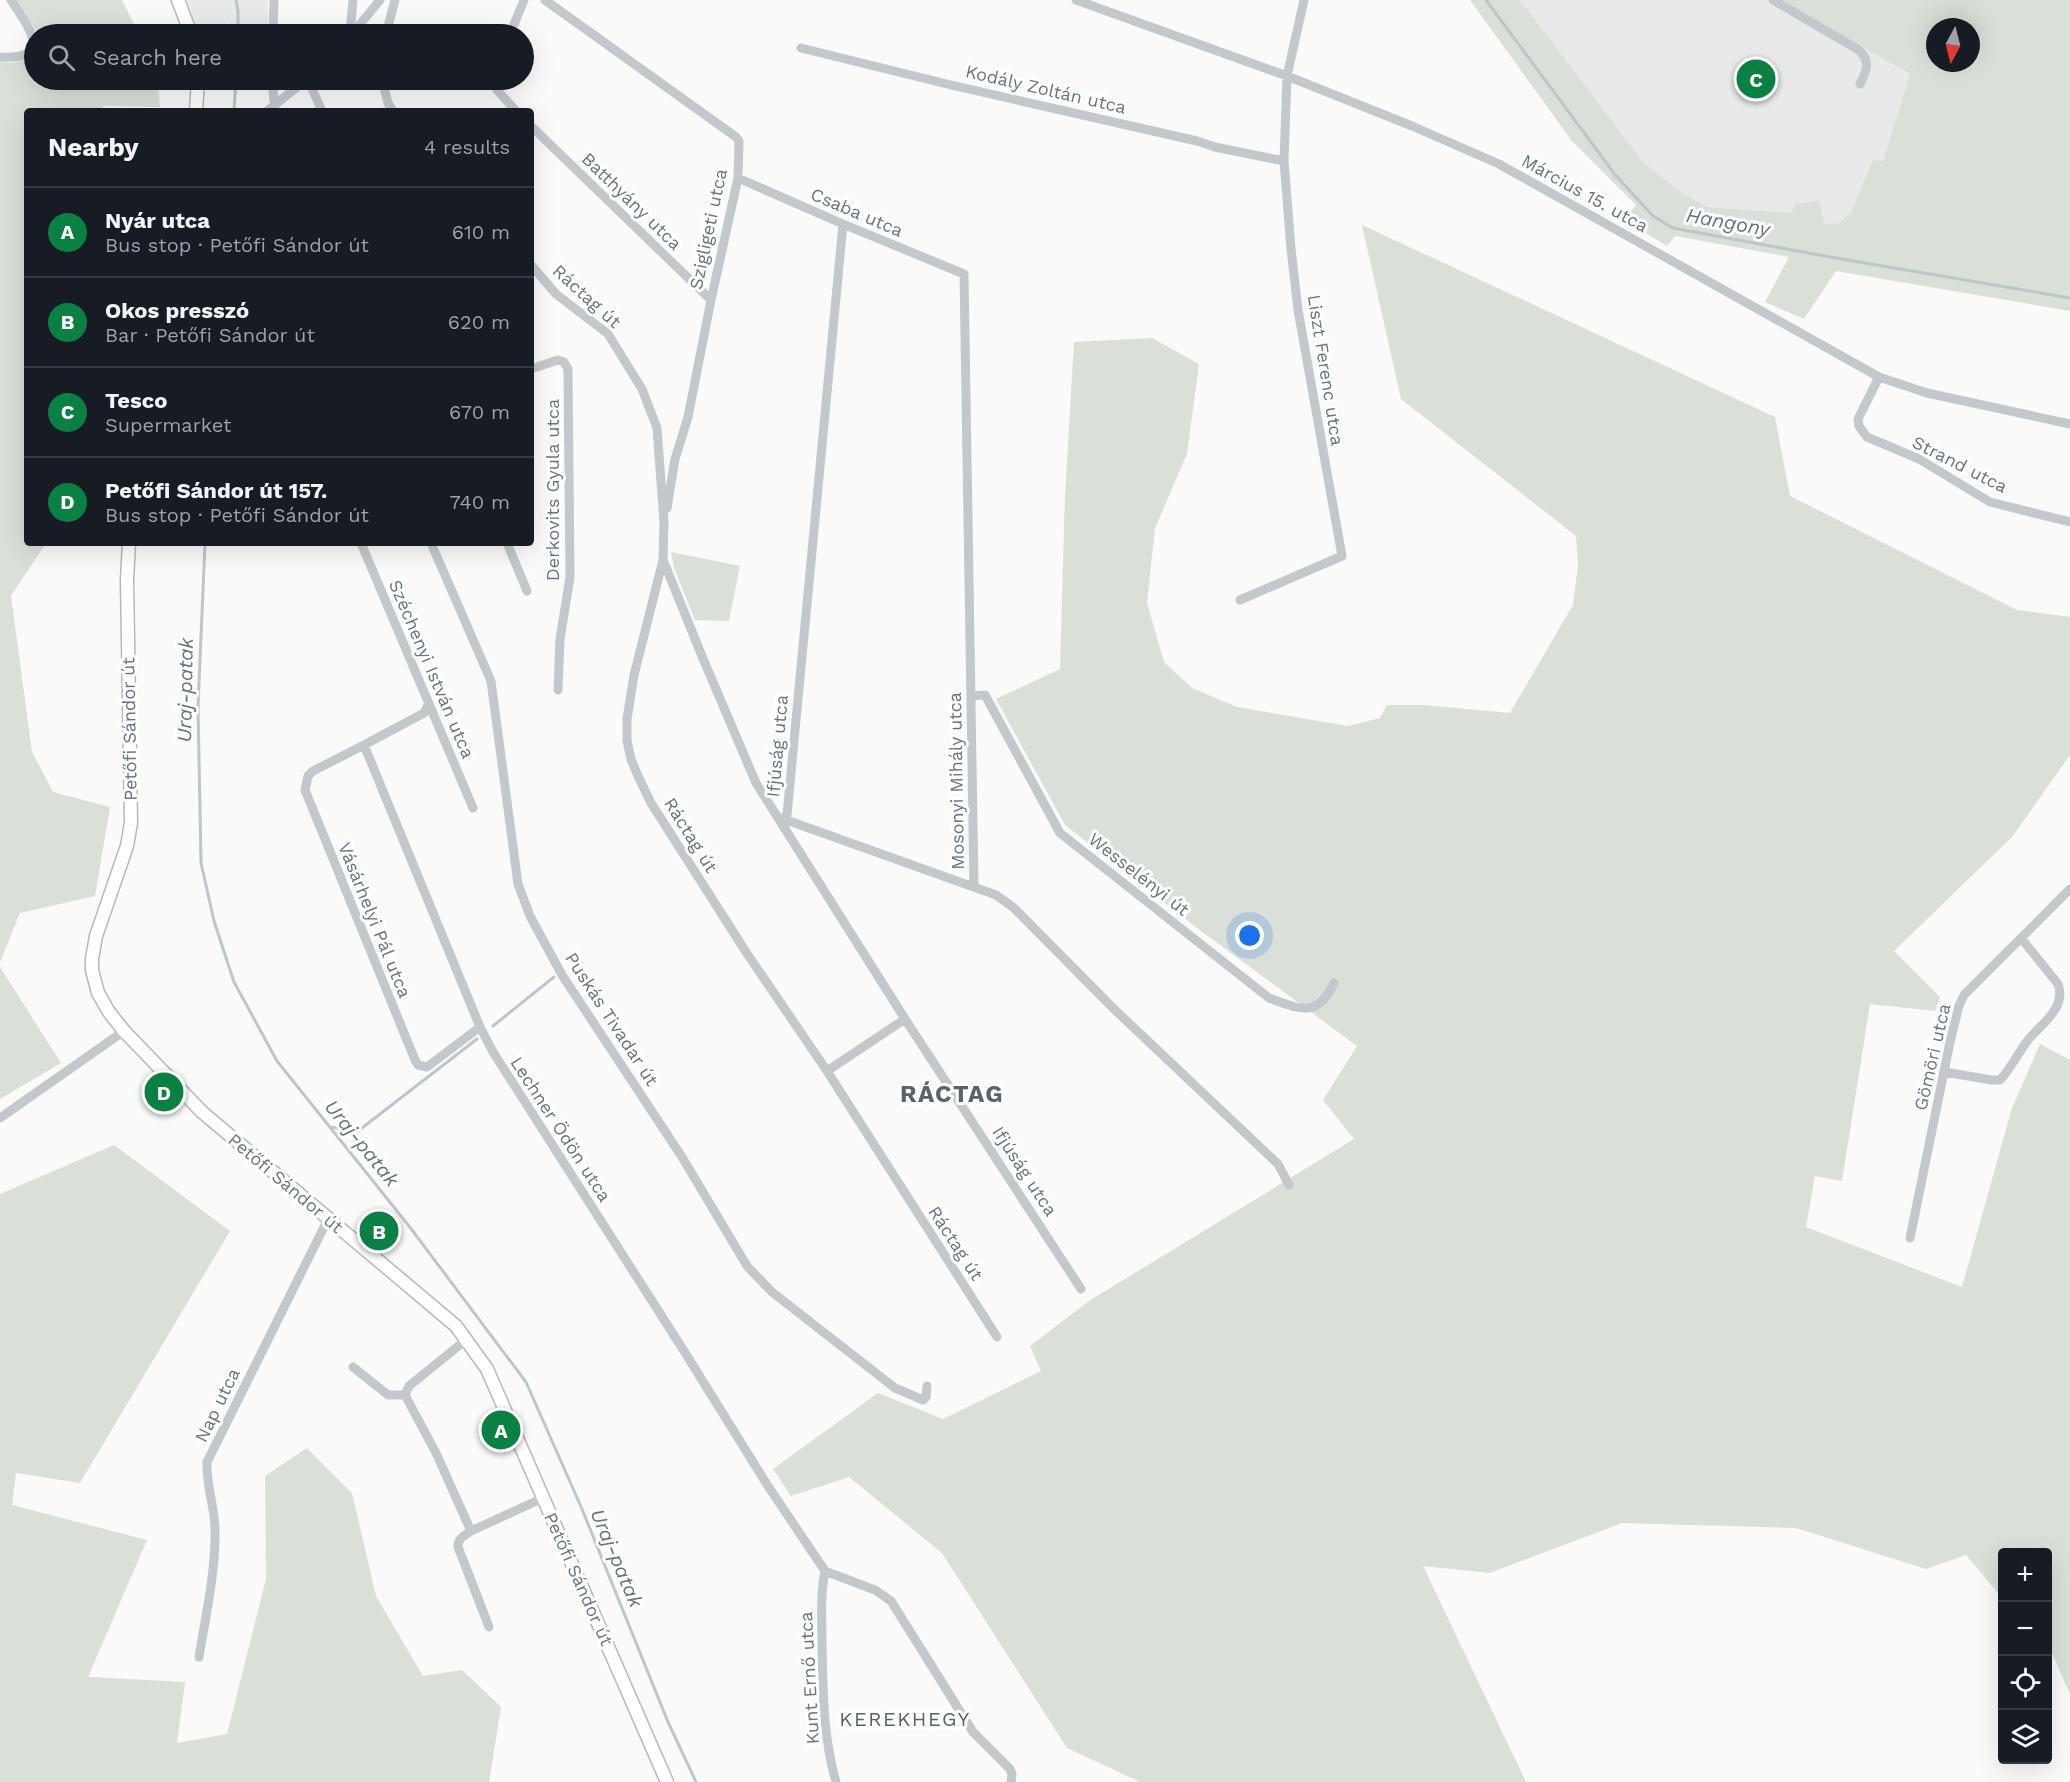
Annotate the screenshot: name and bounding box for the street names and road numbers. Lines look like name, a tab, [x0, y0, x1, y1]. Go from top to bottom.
street label: Kodály Zoltán utca	[964, 60, 1128, 118]
street label: Batthyány utca	[578, 148, 686, 254]
street label: Március 15. utca	[1518, 150, 1652, 236]
street label: Szigligeti utca	[685, 167, 731, 291]
street label: Csaba utca	[808, 183, 906, 241]
street label: Ráctag út	[549, 260, 626, 332]
street label: Liszt Ferenc utca	[1304, 293, 1348, 447]
street label: Derkovits Gyula utca	[542, 399, 563, 581]
street label: Strand utca	[1909, 431, 2011, 497]
street label: Széchenyi István utca	[385, 577, 479, 761]
street label: Petőfi Sándor út	[117, 657, 141, 801]
street label: Mosonyi Mihály utca	[944, 692, 968, 870]
street label: Ifjúság utca	[762, 694, 792, 798]
street label: Ráctag út	[660, 794, 722, 877]
street label: Wesselényi út	[1084, 828, 1194, 920]
street label: Vásárhelyi Pál utca	[334, 839, 416, 1001]
street label: Puskás Tivadar út	[561, 948, 663, 1090]
street label: Gömöri utca	[1910, 1002, 1954, 1112]
street label: Lechner Ödön utca	[506, 1053, 616, 1205]
street label: Ifjúság utca	[988, 1122, 1062, 1220]
street label: Petőfi Sándor út	[224, 1129, 348, 1237]
street label: Ráctag út	[924, 1202, 988, 1284]
street label: Nap utca	[190, 1365, 244, 1445]
street label: Petőfi Sándor út	[540, 1509, 618, 1649]
street label: Kunt Ernő utca	[795, 1611, 823, 1745]

